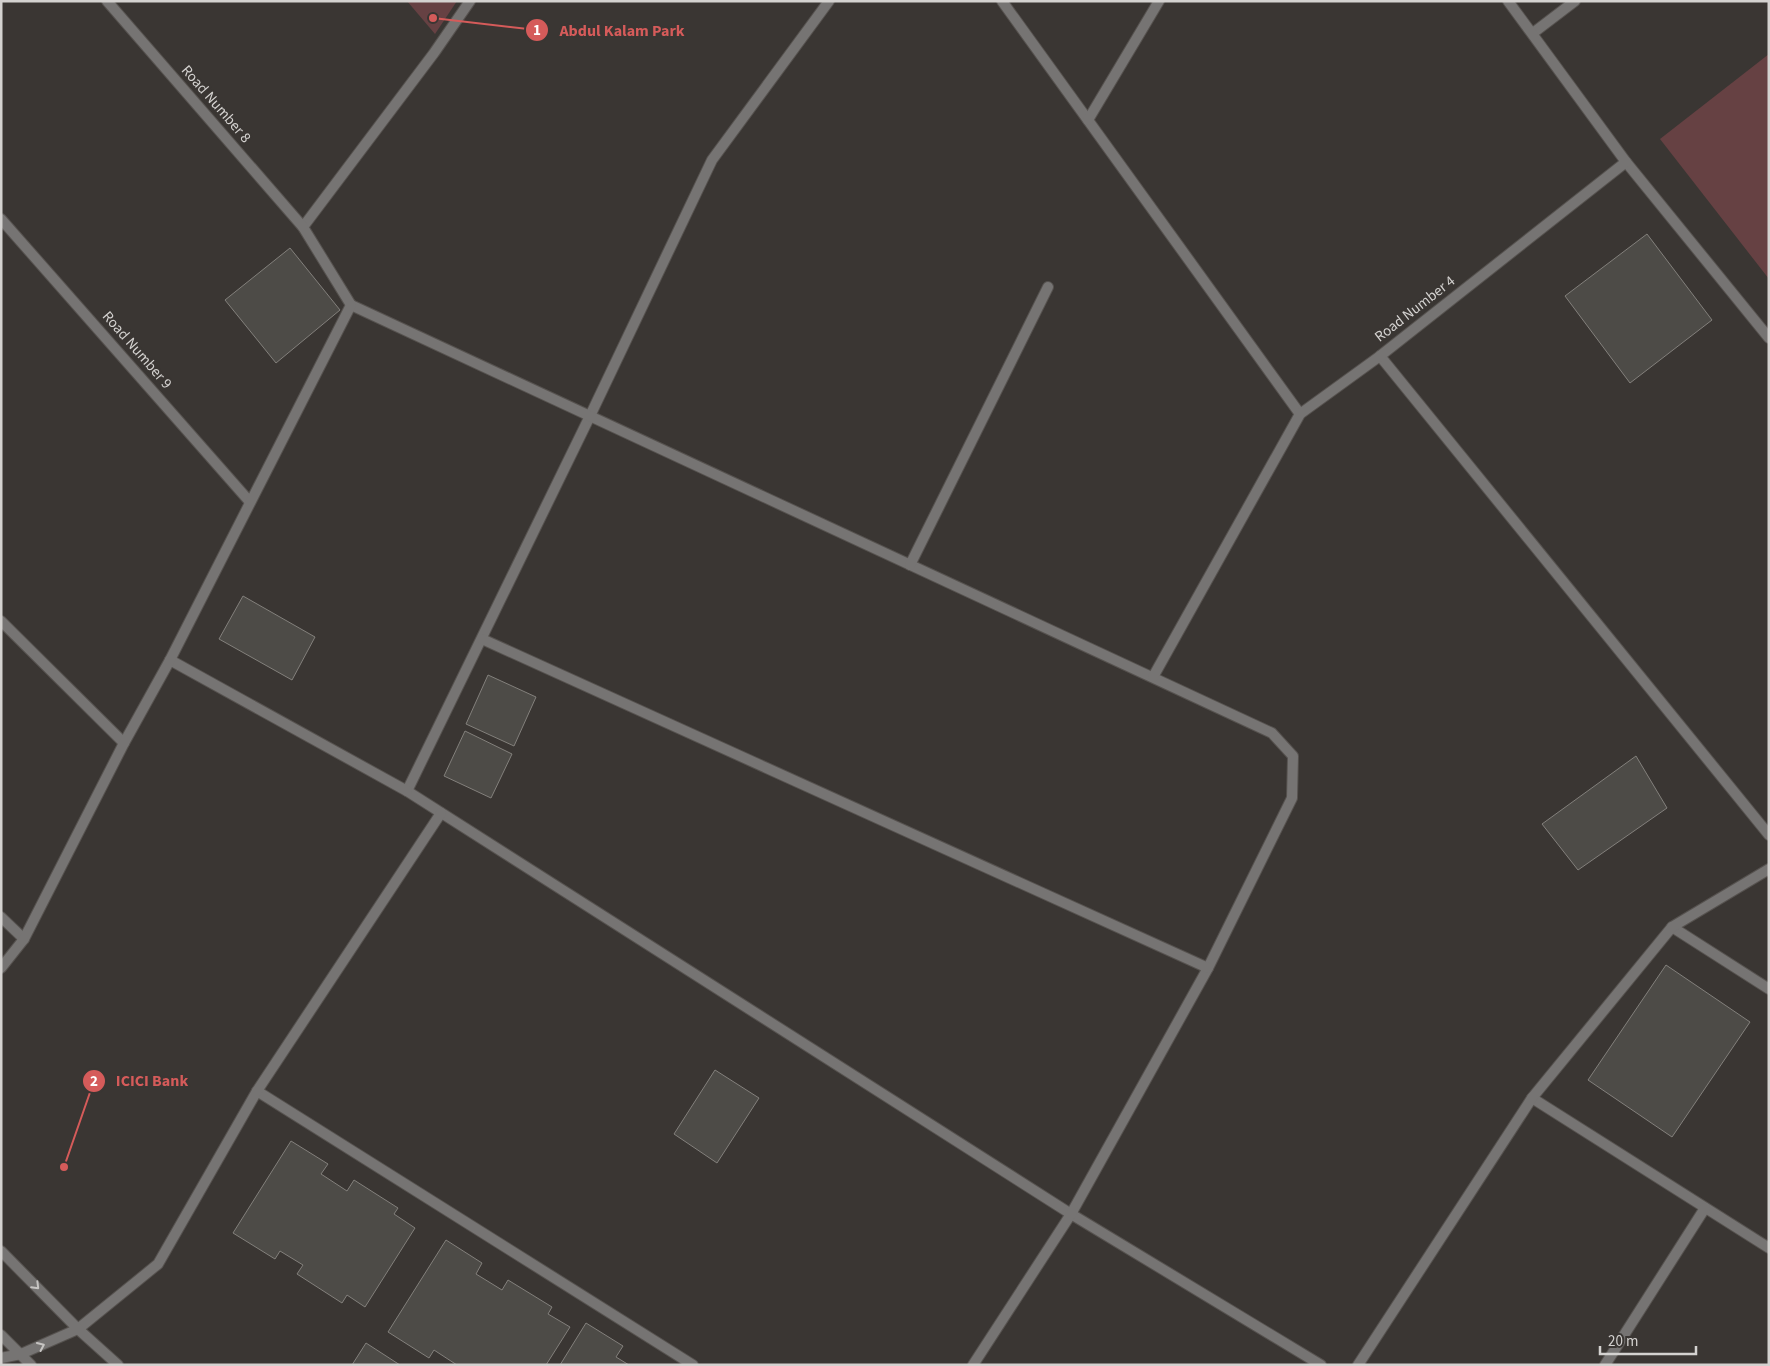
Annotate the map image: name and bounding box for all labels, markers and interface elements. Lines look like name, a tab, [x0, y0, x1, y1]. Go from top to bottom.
callout: Abdul Kalam Park	[525, 15, 695, 46]
text: 1	[533, 20, 541, 41]
text: Abdul Kalam Park	[558, 20, 685, 42]
street label: Road Number 8	[176, 61, 256, 147]
street label: Road Number 4	[1370, 271, 1460, 347]
street label: Road Number 9	[97, 307, 177, 393]
callout: ICICI Bank	[81, 1065, 198, 1096]
text: ICICI Bank	[116, 1070, 188, 1092]
text: 2	[90, 1071, 98, 1092]
one-way arrow	[30, 1280, 39, 1289]
scale bar	[1600, 1324, 1696, 1356]
text: 20 m	[1608, 1331, 1638, 1352]
one-way arrow	[36, 1341, 45, 1352]

